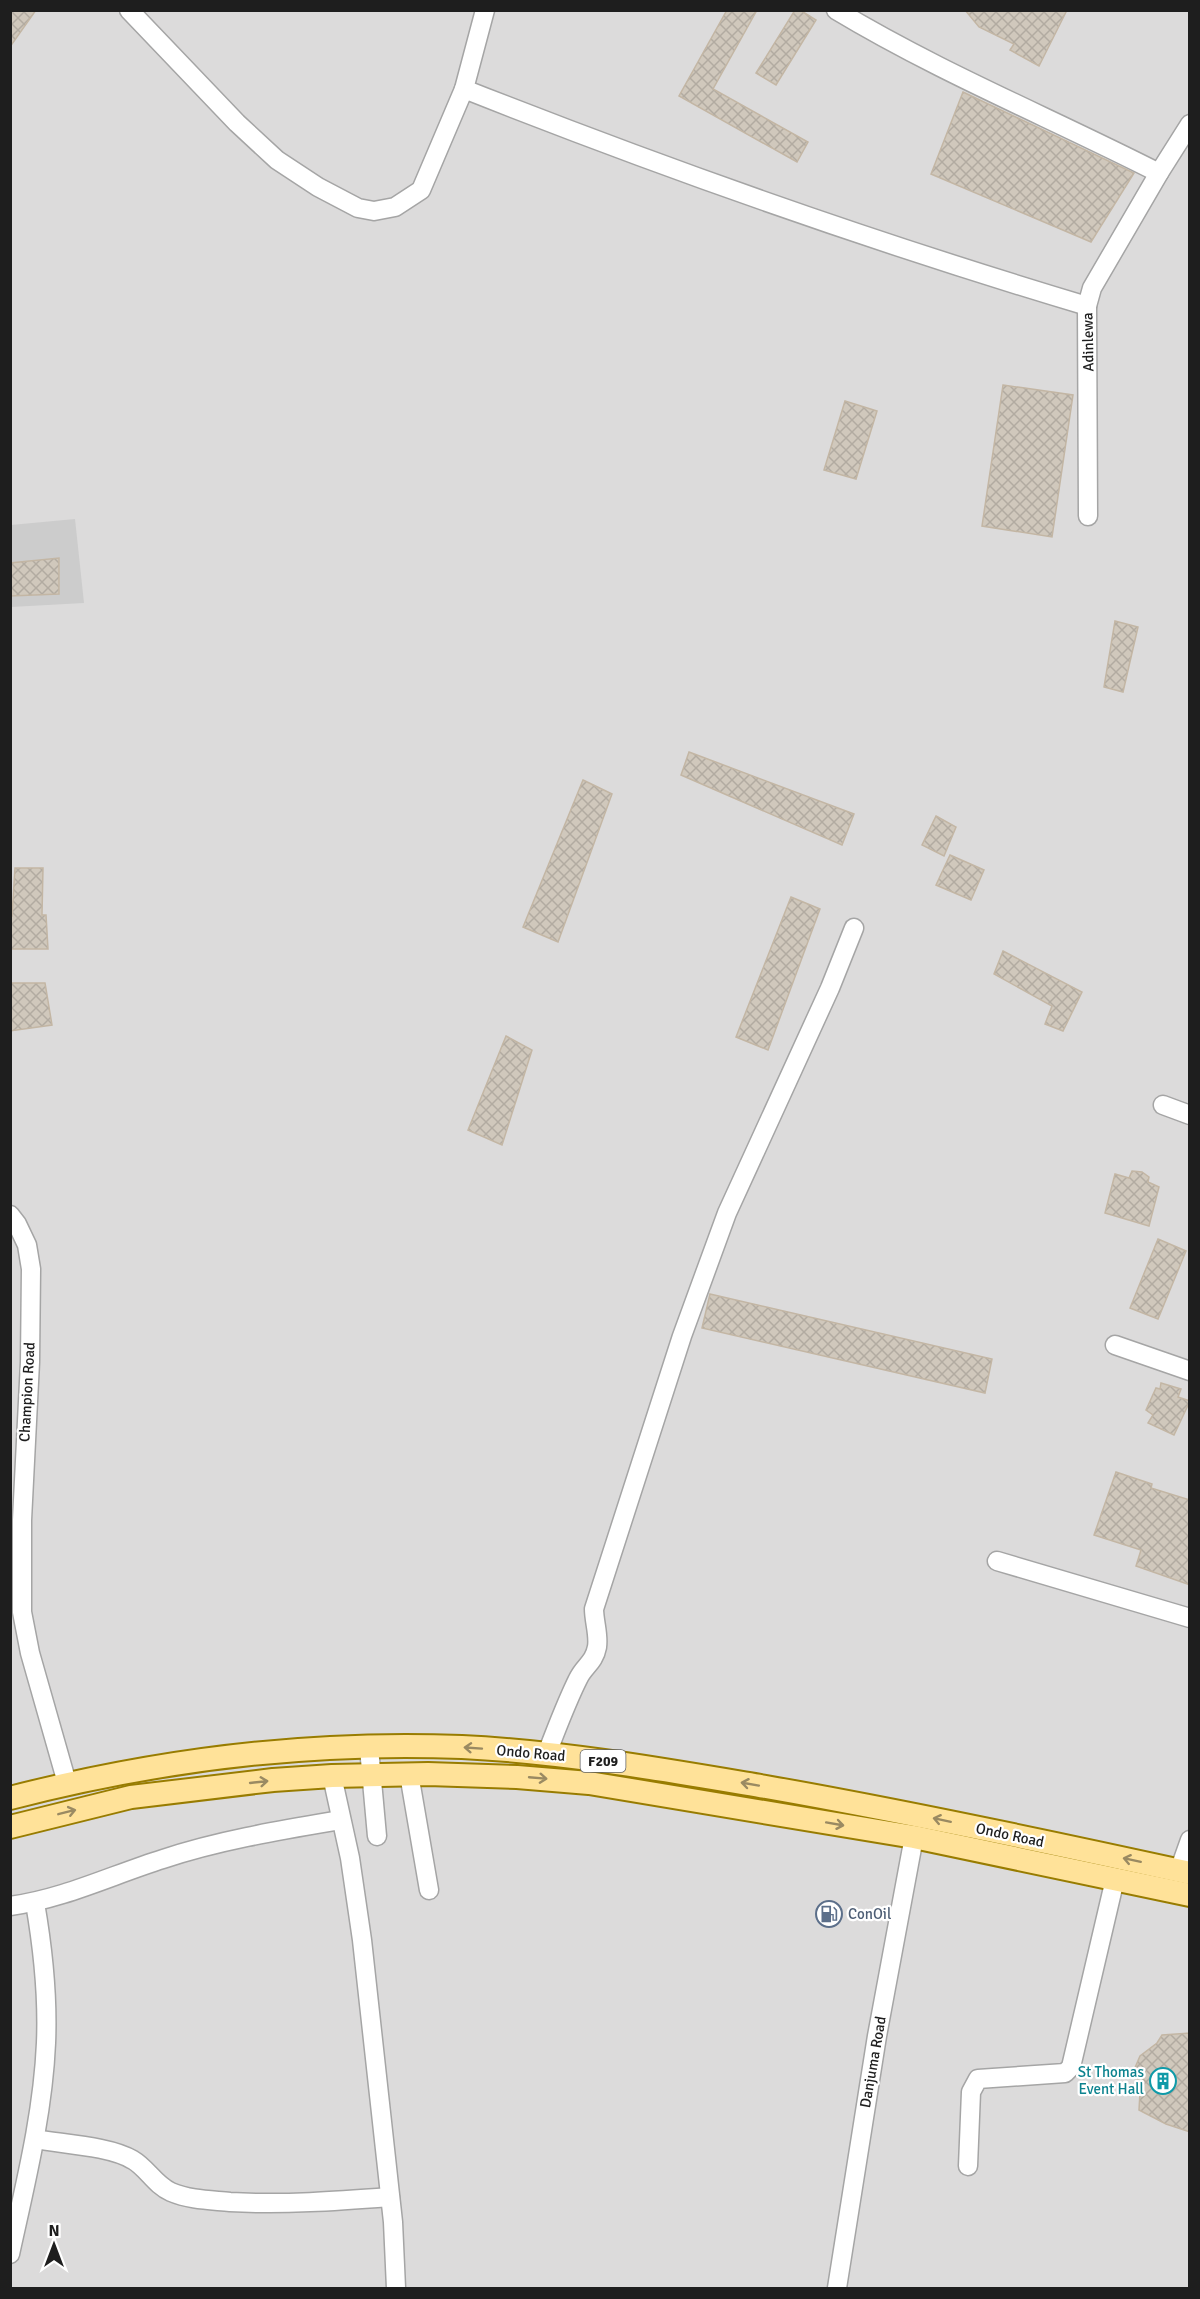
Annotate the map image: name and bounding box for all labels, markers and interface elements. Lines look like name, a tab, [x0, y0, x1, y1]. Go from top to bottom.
street label: Adinlewa	[1078, 312, 1098, 372]
street label: Champion Road	[15, 1341, 39, 1442]
street label: Ondo Road	[496, 1741, 566, 1765]
one-way arrow	[464, 1742, 484, 1753]
road number: F209	[580, 1750, 626, 1772]
one-way arrow	[528, 1773, 548, 1784]
one-way arrow	[249, 1776, 269, 1787]
one-way arrow	[741, 1779, 760, 1790]
one-way arrow	[57, 1806, 76, 1818]
one-way arrow	[932, 1814, 952, 1825]
one-way arrow	[824, 1818, 844, 1829]
street label: Ondo Road	[974, 1819, 1046, 1851]
one-way arrow	[1123, 1854, 1142, 1866]
fuel station icon: ConOil	[814, 1899, 844, 1929]
place label: ConOil	[848, 1905, 891, 1923]
street label: Danjuma Road	[856, 2015, 890, 2109]
place label: St Thomas Event Hall	[1078, 2063, 1144, 2098]
building icon: St Thomas Event Hall	[1148, 2066, 1178, 2096]
north arrow	[24, 2215, 84, 2275]
text: N	[48, 2221, 60, 2241]

